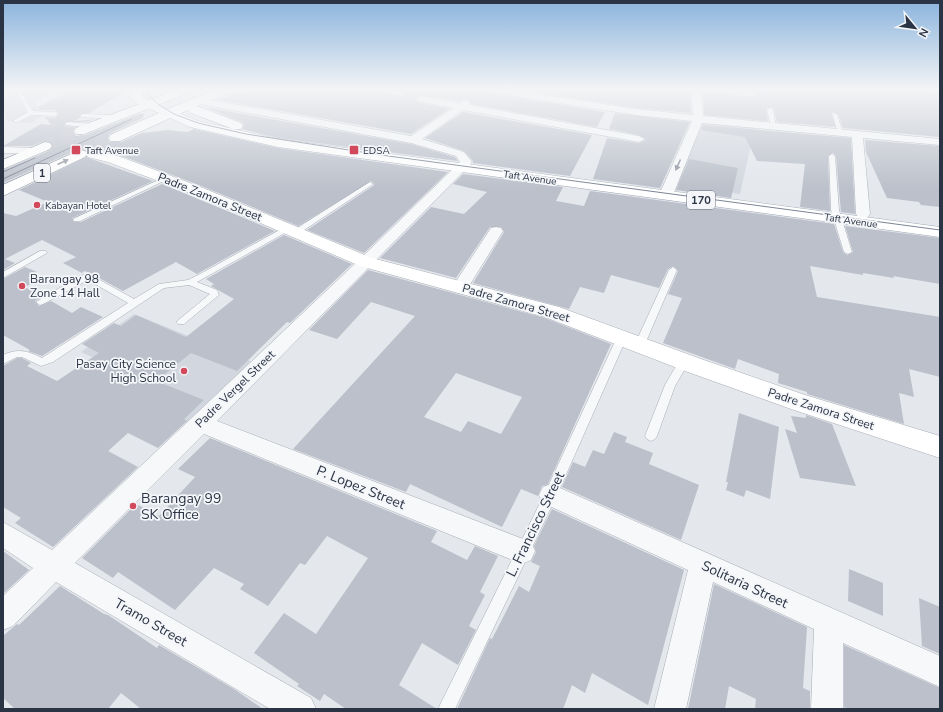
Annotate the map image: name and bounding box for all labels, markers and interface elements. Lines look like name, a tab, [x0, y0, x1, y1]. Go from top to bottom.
north arrow	[895, 8, 935, 48]
text: N	[915, 25, 932, 40]
marker: Taft Avenue	[70, 144, 82, 156]
place label: Taft Avenue	[85, 144, 139, 158]
marker: EDSA	[348, 144, 360, 156]
place label: EDSA	[363, 144, 390, 158]
one-way arrow	[58, 159, 69, 165]
one-way arrow	[675, 160, 681, 171]
road number: 1	[34, 164, 50, 182]
street label: Taft Avenue	[502, 167, 557, 189]
street label: Padre Zamora Street	[156, 169, 265, 226]
road number: 170	[687, 191, 715, 209]
place label: Kabayan Hotel	[45, 199, 111, 213]
marker: Kabayan Hotel	[32, 200, 42, 210]
street label: Taft Avenue	[823, 210, 878, 232]
place label: Barangay 98 Zone 14 Hall	[30, 271, 100, 301]
street label: Padre Zamora Street	[460, 280, 572, 326]
marker: Barangay 98 Zone 14 Hall	[17, 281, 27, 291]
street label: Padre Vergel Street	[192, 346, 279, 431]
place label: Pasay City Science High School	[76, 356, 176, 386]
marker: Pasay City Science High School	[179, 366, 189, 376]
street label: Padre Zamora Street	[766, 384, 877, 434]
street label: P. Lopez Street	[314, 461, 408, 514]
street label: L. Francisco Street	[502, 468, 569, 580]
place label: Barangay 99 SK Office	[141, 489, 221, 524]
marker: Barangay 99 SK Office	[128, 501, 138, 511]
street label: Solitaria Street	[698, 556, 791, 613]
street label: Tramo Street	[111, 594, 191, 651]

